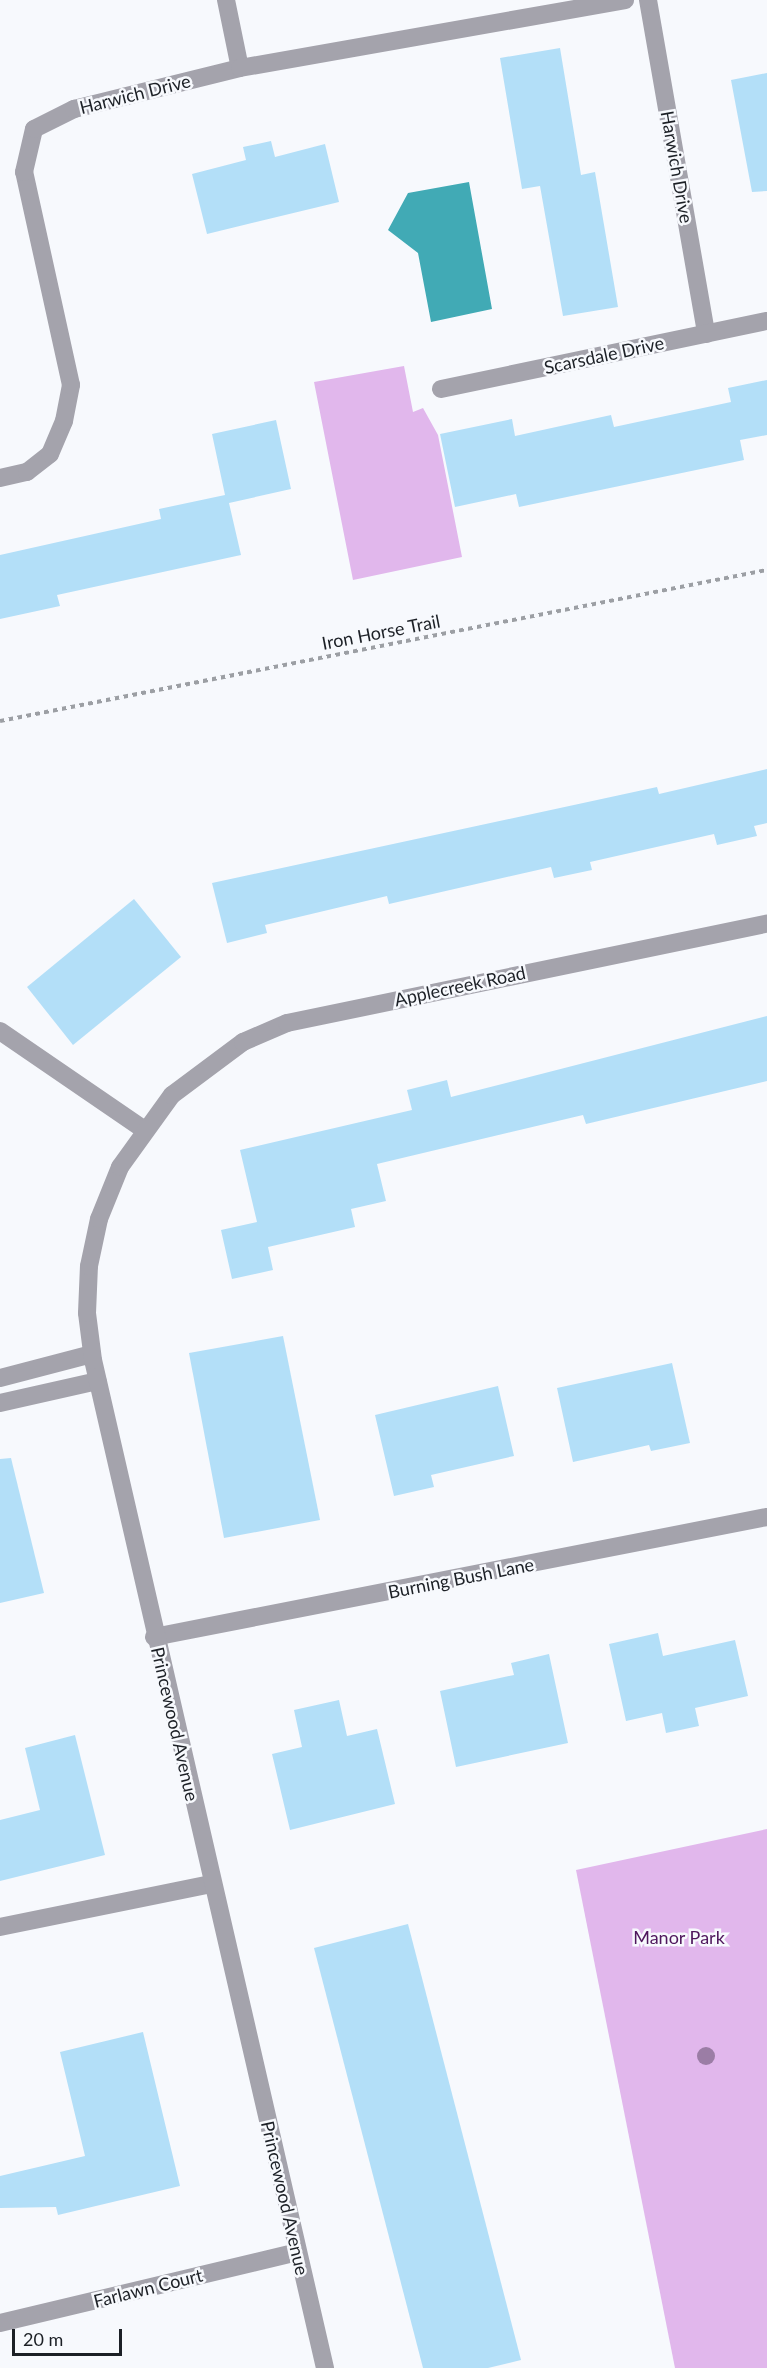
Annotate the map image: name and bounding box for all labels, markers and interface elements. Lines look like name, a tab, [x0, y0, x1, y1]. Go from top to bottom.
street label: Harwich Drive	[77, 70, 193, 118]
street label: Harwich Drive	[657, 109, 697, 225]
street label: Scarsdale Drive	[542, 332, 666, 378]
street label: Iron Horse Trail	[320, 610, 442, 654]
street label: Applecreek Road	[392, 962, 528, 1010]
street label: Burning Bush Lane	[386, 1553, 536, 1603]
street label: Princewood Avenue	[147, 1645, 203, 1803]
park label: Manor Park	[633, 1926, 725, 1948]
street label: Princewood Avenue	[257, 2119, 313, 2277]
street label: Farlawn Court	[91, 2264, 205, 2312]
scale bar	[15, 2317, 124, 2355]
text: 20 m	[23, 2328, 63, 2350]

